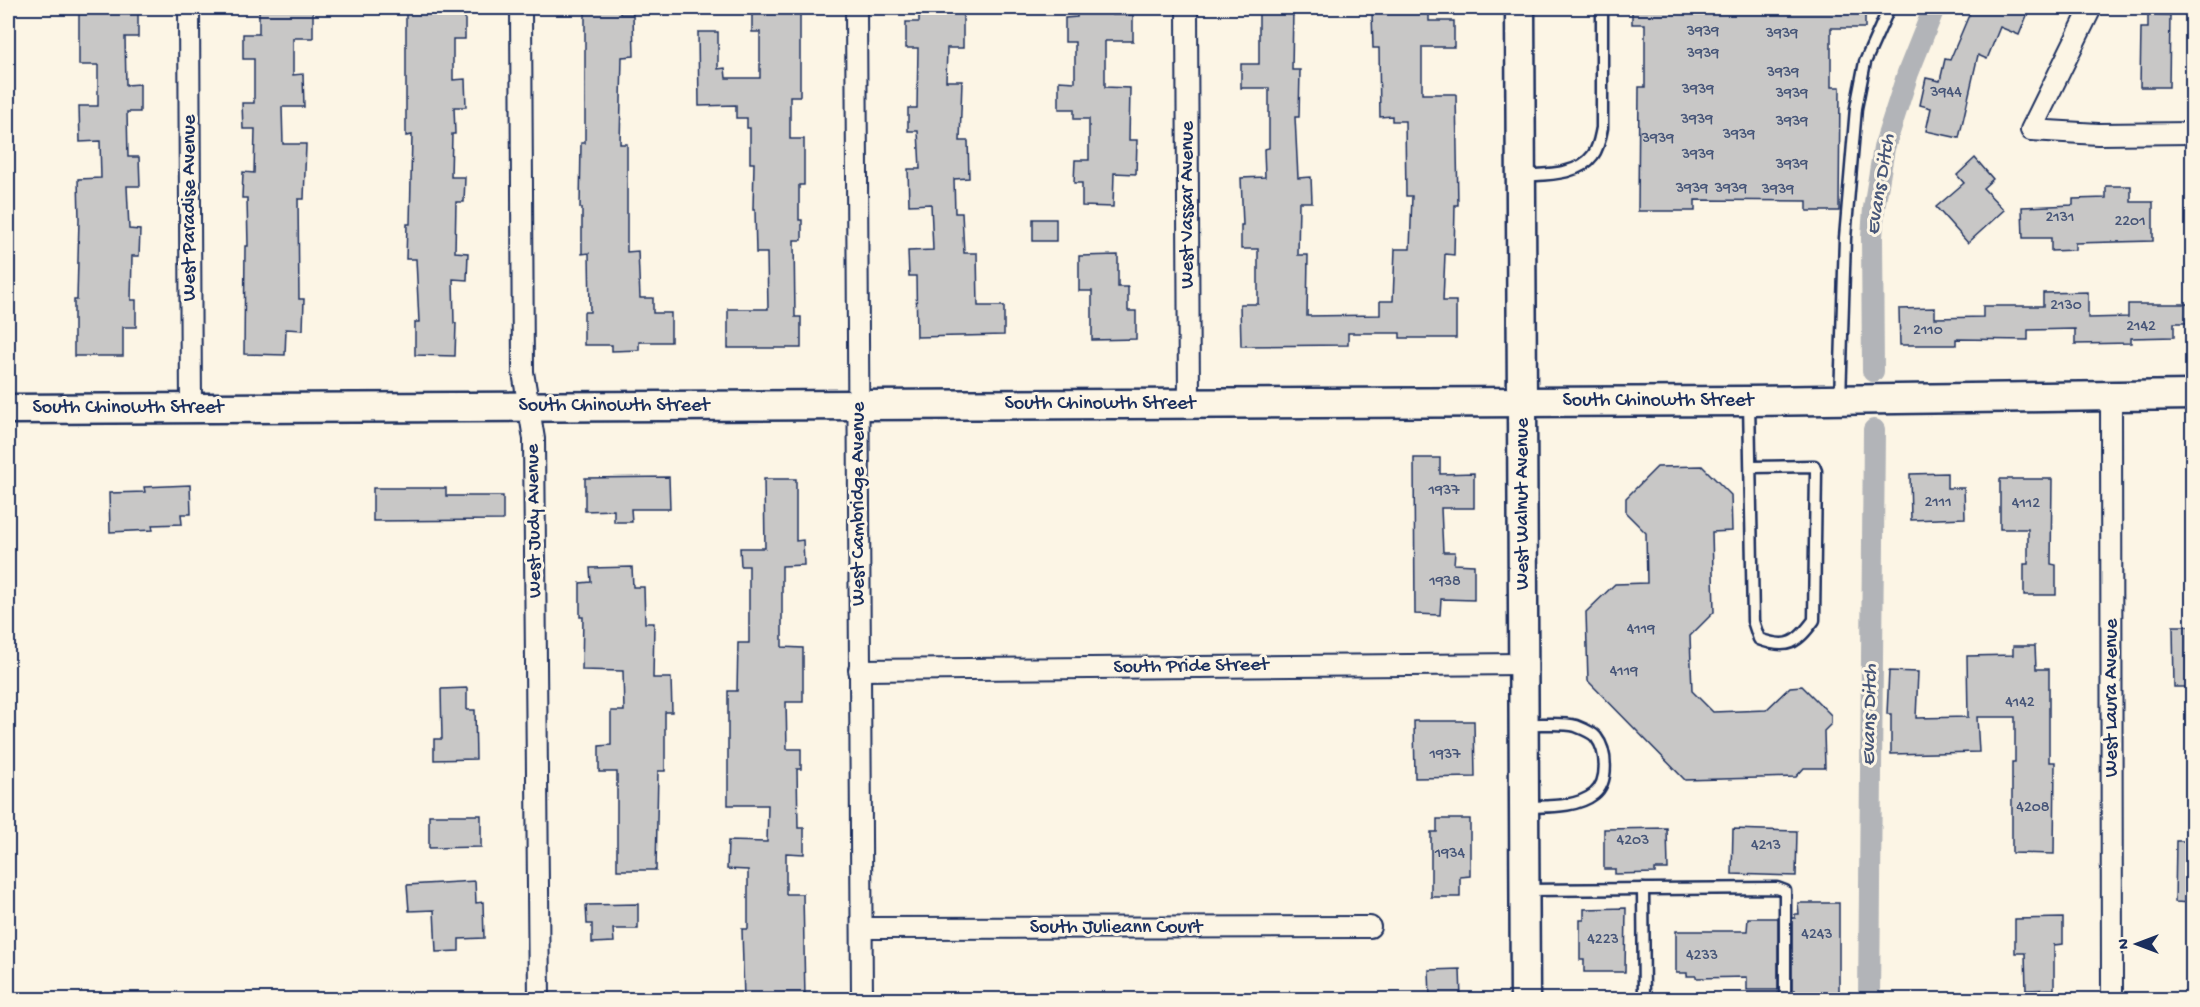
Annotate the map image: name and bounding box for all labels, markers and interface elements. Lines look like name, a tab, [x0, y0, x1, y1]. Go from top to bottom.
house number: 3939	[1686, 23, 1719, 42]
house number: 3939	[1765, 25, 1798, 44]
house number: 3939	[1686, 45, 1719, 64]
house number: 3939	[1766, 64, 1799, 83]
house number: 3939	[1681, 81, 1714, 100]
house number: 3944	[1929, 84, 1962, 103]
house number: 3939	[1775, 85, 1808, 104]
house number: 3939	[1680, 111, 1713, 130]
house number: 3939	[1775, 113, 1808, 132]
street label: West Paradise Avenue	[179, 114, 202, 301]
street label: West Vassar Avenue	[1177, 121, 1200, 289]
house number: 3939	[1722, 126, 1755, 145]
house number: 3939	[1641, 130, 1674, 149]
water label: Evans Ditch	[1862, 132, 1902, 237]
house number: 3939	[1681, 146, 1714, 165]
house number: 3939	[1775, 156, 1808, 175]
house number: 3939	[1675, 180, 1708, 199]
house number: 3939	[1714, 180, 1747, 199]
house number: 3939	[1761, 181, 1794, 200]
house number: 2131	[2045, 209, 2075, 228]
house number: 2201	[2114, 213, 2146, 232]
house number: 2130	[2050, 297, 2082, 316]
house number: 2142	[2126, 318, 2156, 337]
house number: 2110	[1913, 322, 1943, 341]
street label: South Chinowth Street	[1563, 390, 1755, 413]
street label: South Chinowth Street	[1005, 393, 1197, 416]
street label: South Chinowth Street	[519, 395, 711, 418]
street label: South Chinowth Street	[33, 397, 225, 420]
street label: West Cambridge Avenue	[848, 401, 871, 606]
street label: West Walnut Avenue	[1512, 417, 1535, 590]
street label: West Judy Avenue	[522, 443, 548, 598]
house number: 1937	[1427, 482, 1460, 501]
house number: 2111	[1924, 494, 1952, 513]
house number: 4112	[2012, 495, 2040, 514]
house number: 1938	[1428, 573, 1461, 592]
street label: West Laura Avenue	[2101, 618, 2124, 777]
house number: 4119	[1627, 621, 1655, 640]
street label: South Pride Street	[1113, 654, 1271, 680]
house number: 4119	[1610, 663, 1638, 682]
water label: Evans Ditch	[1858, 663, 1884, 766]
house number: 4142	[2005, 694, 2035, 713]
house number: 1937	[1428, 746, 1461, 765]
house number: 4208	[2016, 799, 2050, 818]
house number: 4203	[1617, 832, 1649, 851]
house number: 4213	[1751, 837, 1781, 856]
house number: 1934	[1434, 845, 1466, 864]
north arrow	[2107, 914, 2167, 974]
street label: South Julieann Court	[1030, 917, 1204, 940]
house number: 4243	[1801, 926, 1833, 945]
house number: 4223	[1587, 931, 1619, 950]
text: N	[2116, 938, 2135, 949]
house number: 4233	[1686, 947, 1718, 966]

